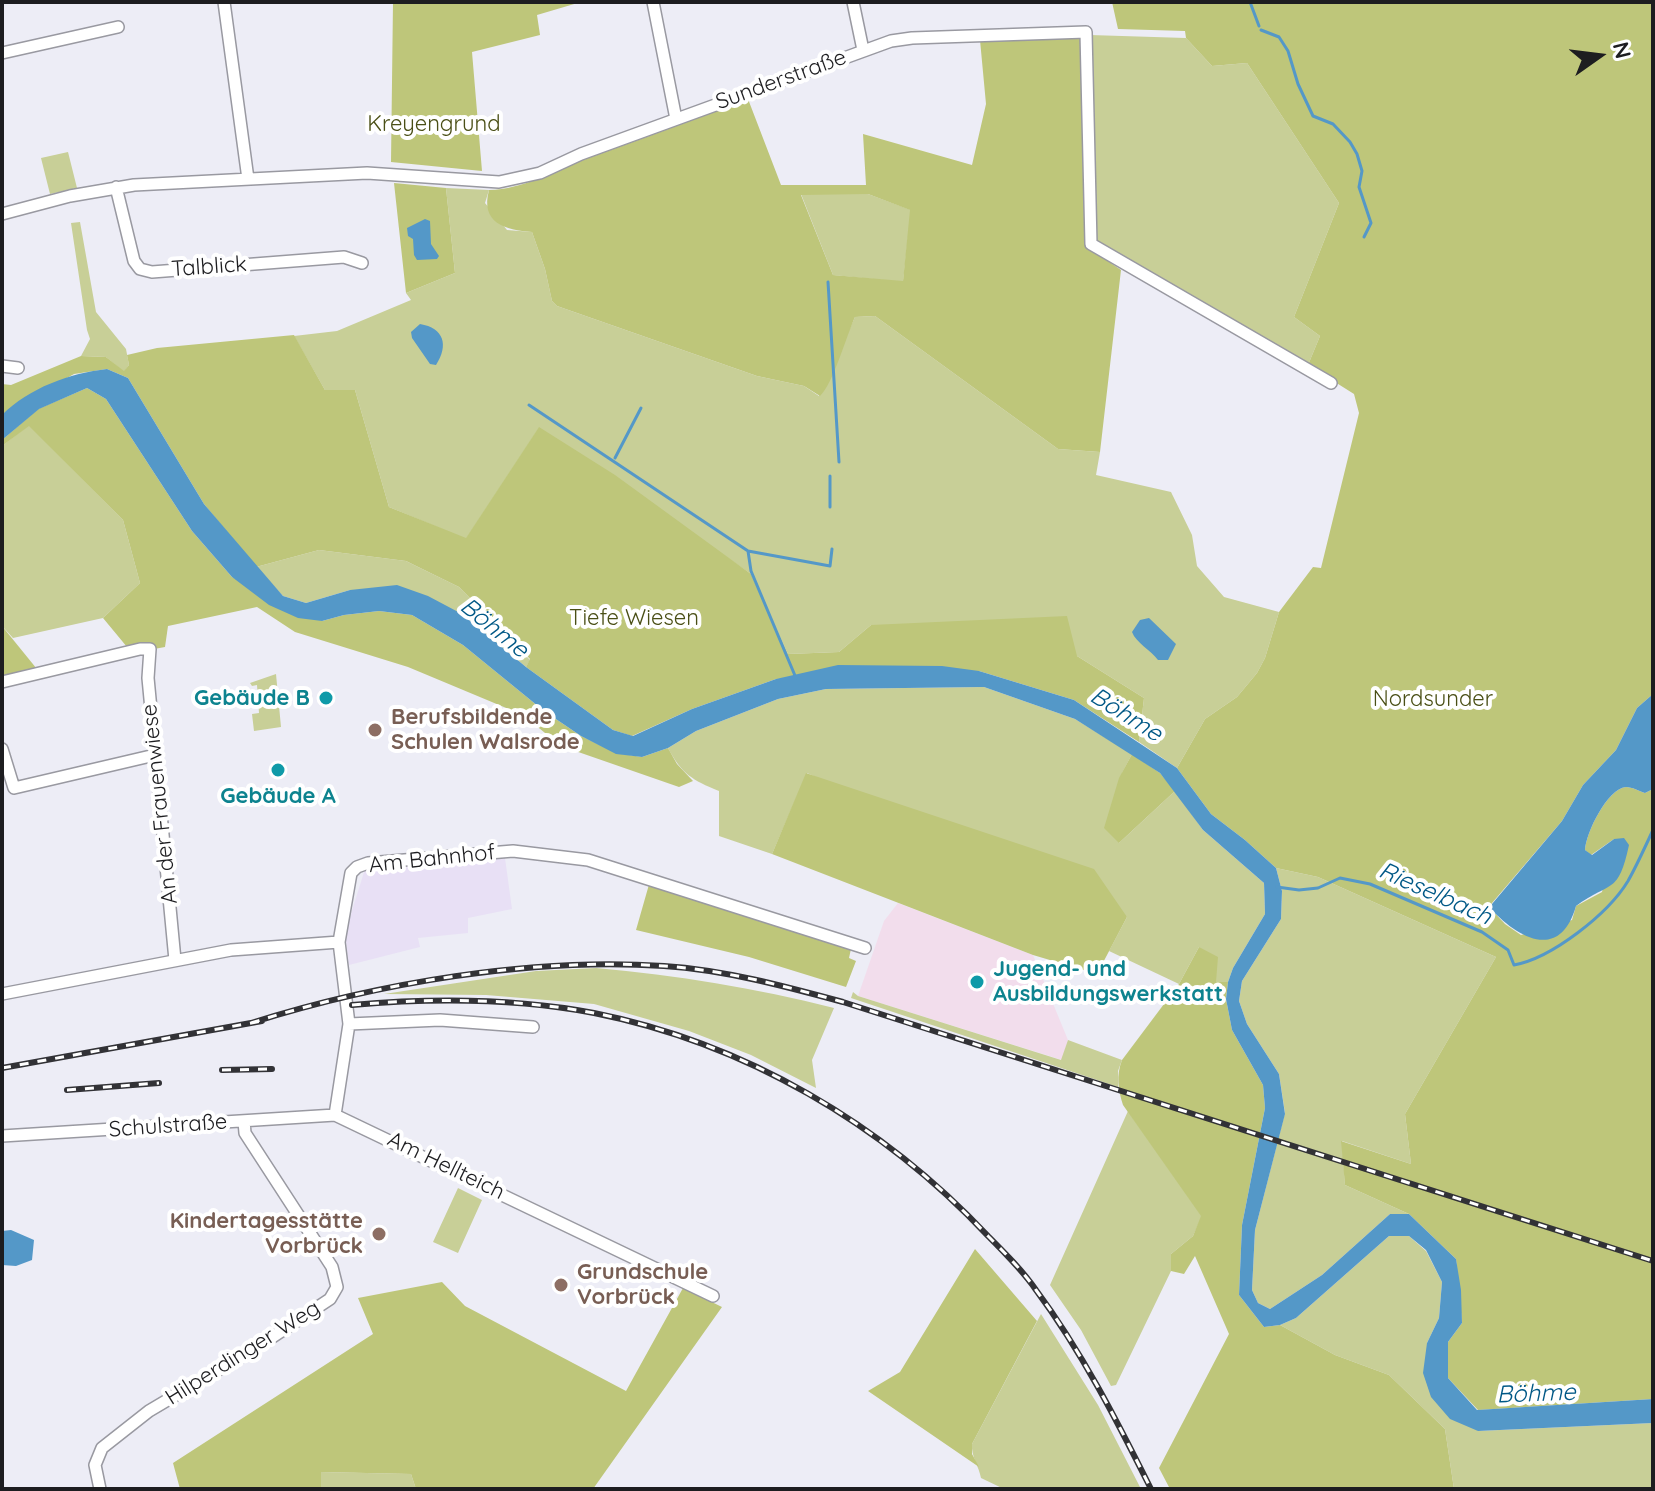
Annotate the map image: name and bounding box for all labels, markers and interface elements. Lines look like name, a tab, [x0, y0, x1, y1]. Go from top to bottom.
north arrow	[1559, 16, 1639, 96]
text: N	[1607, 39, 1638, 61]
street label: Sunderstraße	[712, 44, 850, 116]
park label: Kreyengrund	[367, 111, 501, 137]
street label: Talblick	[170, 251, 248, 283]
water label: Böhme	[454, 592, 534, 664]
park label: Tiefe Wiesen	[569, 605, 699, 631]
water label: Böhme	[1085, 682, 1167, 748]
place label: Gebäude B	[194, 685, 310, 711]
park label: Nordsunder	[1373, 686, 1493, 712]
marker: Gebäude B	[317, 689, 335, 707]
street label: An der Frauenwiese	[136, 703, 184, 905]
place label: Berufsbildende Schulen Walsrode	[391, 704, 580, 756]
marker: Berufsbildende Schulen Walsrode	[366, 721, 384, 739]
marker: Gebäude A	[269, 761, 287, 779]
place label: Gebäude A	[220, 783, 336, 809]
street label: Am Bahnhof	[368, 839, 496, 879]
water label: Rieselbach	[1374, 856, 1496, 932]
place label: Jugend- und Ausbildungswerkstatt	[993, 956, 1223, 1008]
marker: Jugend- und Ausbildungswerkstatt	[968, 973, 986, 991]
street label: Schulstraße	[108, 1109, 228, 1143]
street label: Am Hellteich	[383, 1126, 509, 1206]
place label: Kindertagesstätte Vorbrück	[170, 1208, 363, 1260]
marker: Kindertagesstätte Vorbrück	[370, 1225, 388, 1243]
place label: Grundschule Vorbrück	[577, 1259, 708, 1310]
marker: Grundschule Vorbrück	[552, 1276, 570, 1294]
street label: Hilperdinger Weg	[161, 1295, 325, 1411]
water label: Böhme	[1496, 1378, 1576, 1410]

